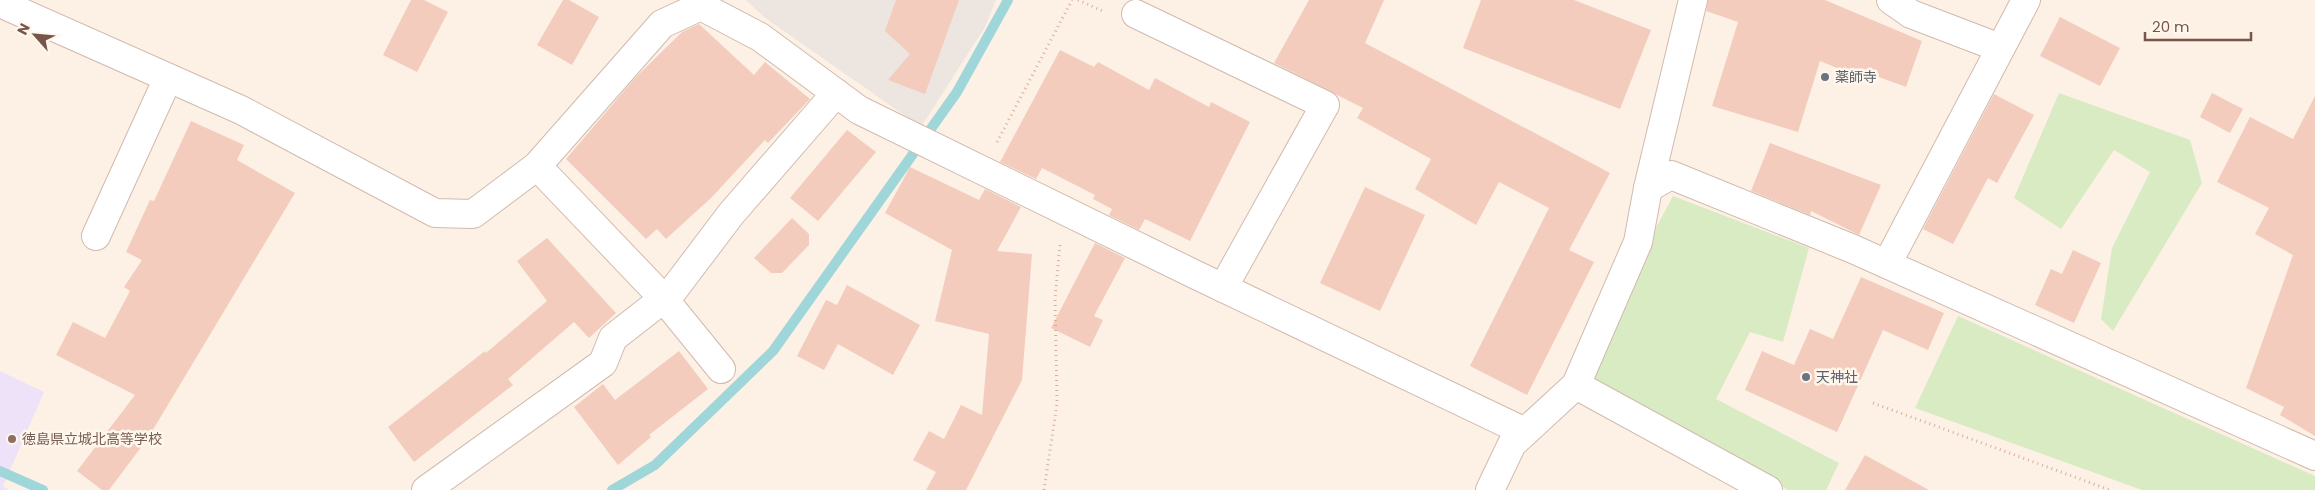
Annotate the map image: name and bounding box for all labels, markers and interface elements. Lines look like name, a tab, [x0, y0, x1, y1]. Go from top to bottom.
north arrow	[10, 10, 60, 60]
scale bar	[2145, 10, 2251, 42]
text: 20 m	[2152, 16, 2190, 37]
text: N	[12, 20, 35, 38]
place label: 薬師寺	[1835, 67, 1877, 87]
marker: 薬師寺	[1819, 71, 1831, 83]
place label: 天神社	[1816, 367, 1858, 387]
marker: 天神社	[1800, 371, 1812, 383]
place label: 徳島県立城北高等学校	[22, 429, 162, 449]
marker: 徳島県立城北高等学校	[6, 433, 18, 445]

